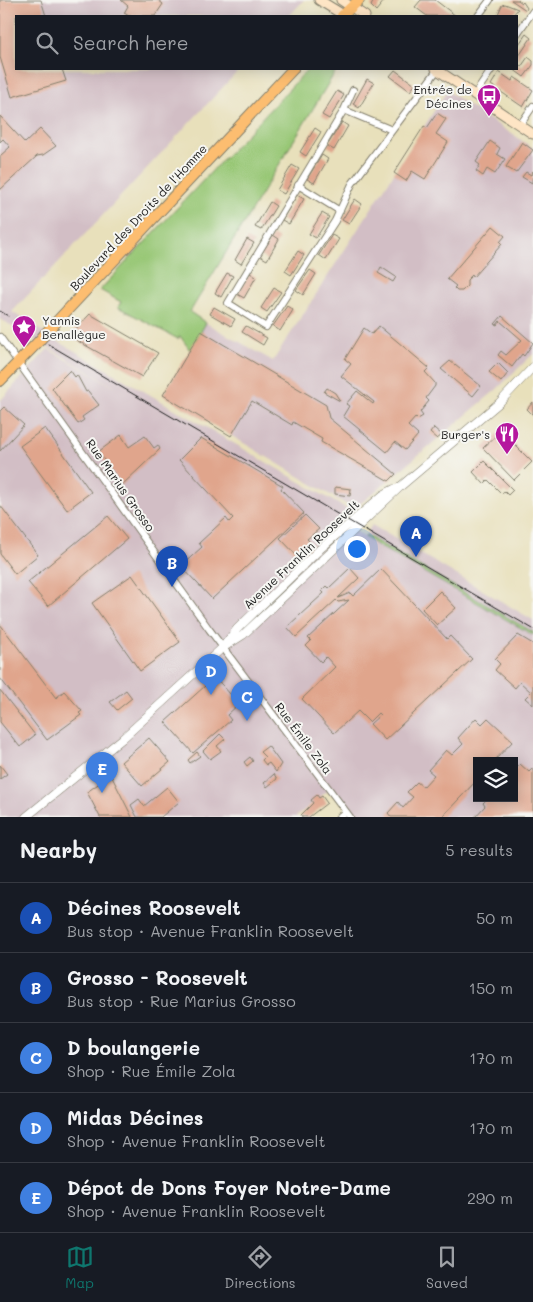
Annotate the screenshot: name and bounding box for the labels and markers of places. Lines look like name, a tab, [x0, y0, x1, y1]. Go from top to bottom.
place label: Entrée de Décines	[413, 81, 472, 111]
bus stop icon: Entrée de Décines	[476, 83, 502, 117]
place label: Yannis Benallègue	[42, 312, 106, 342]
place icon: Yannis Benallègue	[11, 314, 37, 348]
restaurant icon: Burger's	[494, 421, 520, 455]
place label: Burger's	[441, 426, 490, 442]
pin: A	[400, 516, 432, 557]
pin: B	[156, 546, 188, 587]
pin: D	[195, 654, 227, 695]
pin: C	[231, 680, 263, 721]
pin: E	[86, 752, 118, 793]

